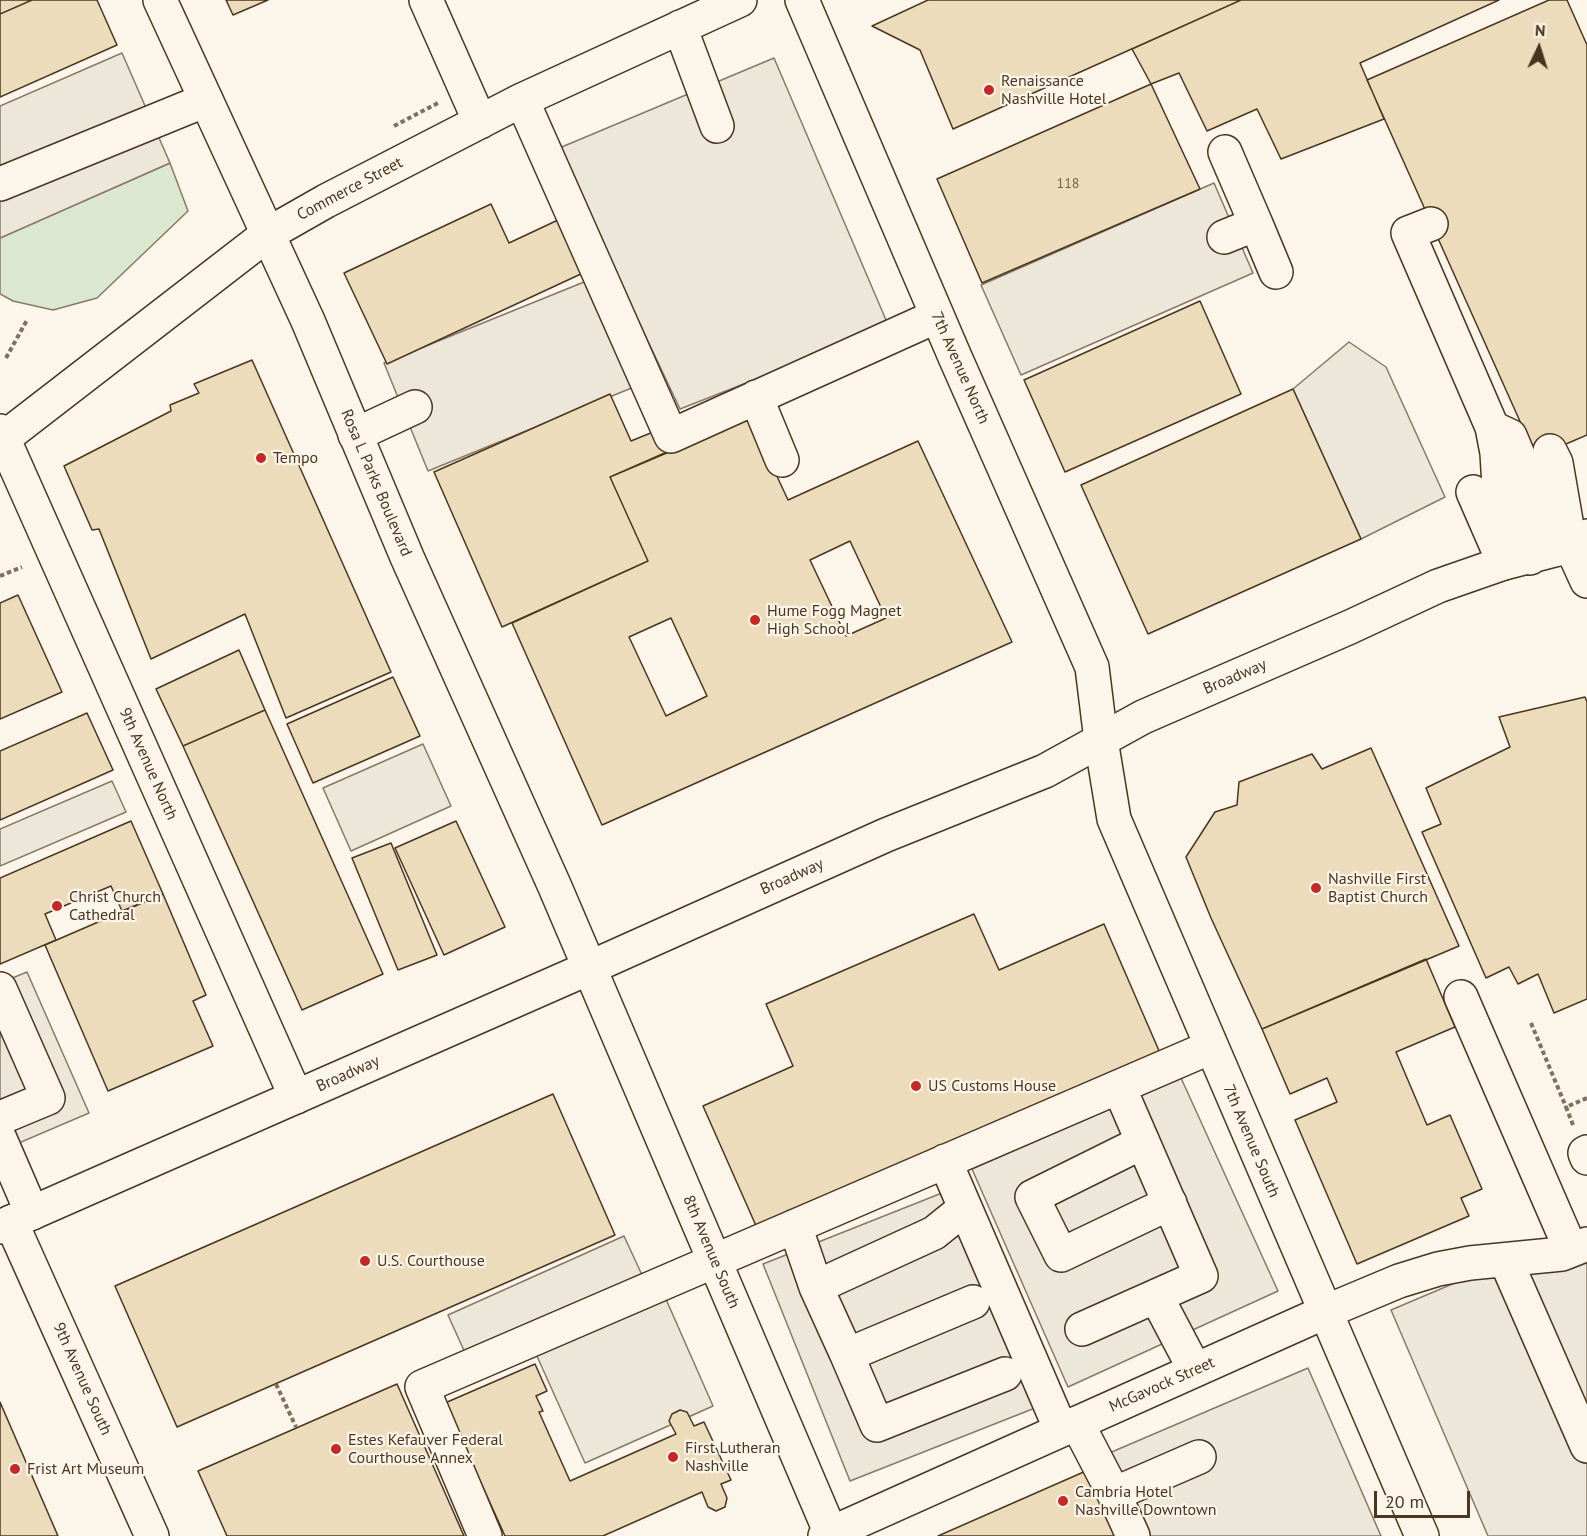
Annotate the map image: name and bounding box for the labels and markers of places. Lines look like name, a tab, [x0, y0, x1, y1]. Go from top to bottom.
place label: Renaissance Nashville Hotel	[1001, 71, 1106, 109]
marker: Renaissance Nashville Hotel	[982, 83, 996, 97]
place label: Tempo	[273, 448, 318, 468]
marker: Tempo	[254, 451, 268, 465]
place label: Hume Fogg Magnet High School	[767, 601, 902, 639]
marker: Hume Fogg Magnet High School	[748, 613, 762, 627]
place label: Nashville First Baptist Church	[1328, 869, 1428, 907]
marker: Nashville First Baptist Church	[1309, 881, 1323, 895]
place label: Christ Church Cathedral	[69, 887, 161, 925]
marker: Christ Church Cathedral	[50, 899, 64, 913]
place label: US Customs House	[928, 1076, 1056, 1096]
marker: US Customs House	[909, 1079, 923, 1093]
place label: U.S. Courthouse	[377, 1251, 485, 1271]
marker: U.S. Courthouse	[358, 1254, 372, 1268]
place label: Estes Kefauver Federal Courthouse Annex	[348, 1430, 503, 1468]
place label: First Lutheran Nashville	[685, 1438, 780, 1476]
marker: Estes Kefauver Federal Courthouse Annex	[329, 1442, 343, 1456]
marker: First Lutheran Nashville	[666, 1450, 680, 1464]
place label: Frist Art Museum	[27, 1459, 144, 1479]
marker: Frist Art Museum	[8, 1462, 22, 1476]
place label: Cambria Hotel Nashville Downtown	[1075, 1482, 1216, 1520]
marker: Cambria Hotel Nashville Downtown	[1056, 1494, 1070, 1508]

